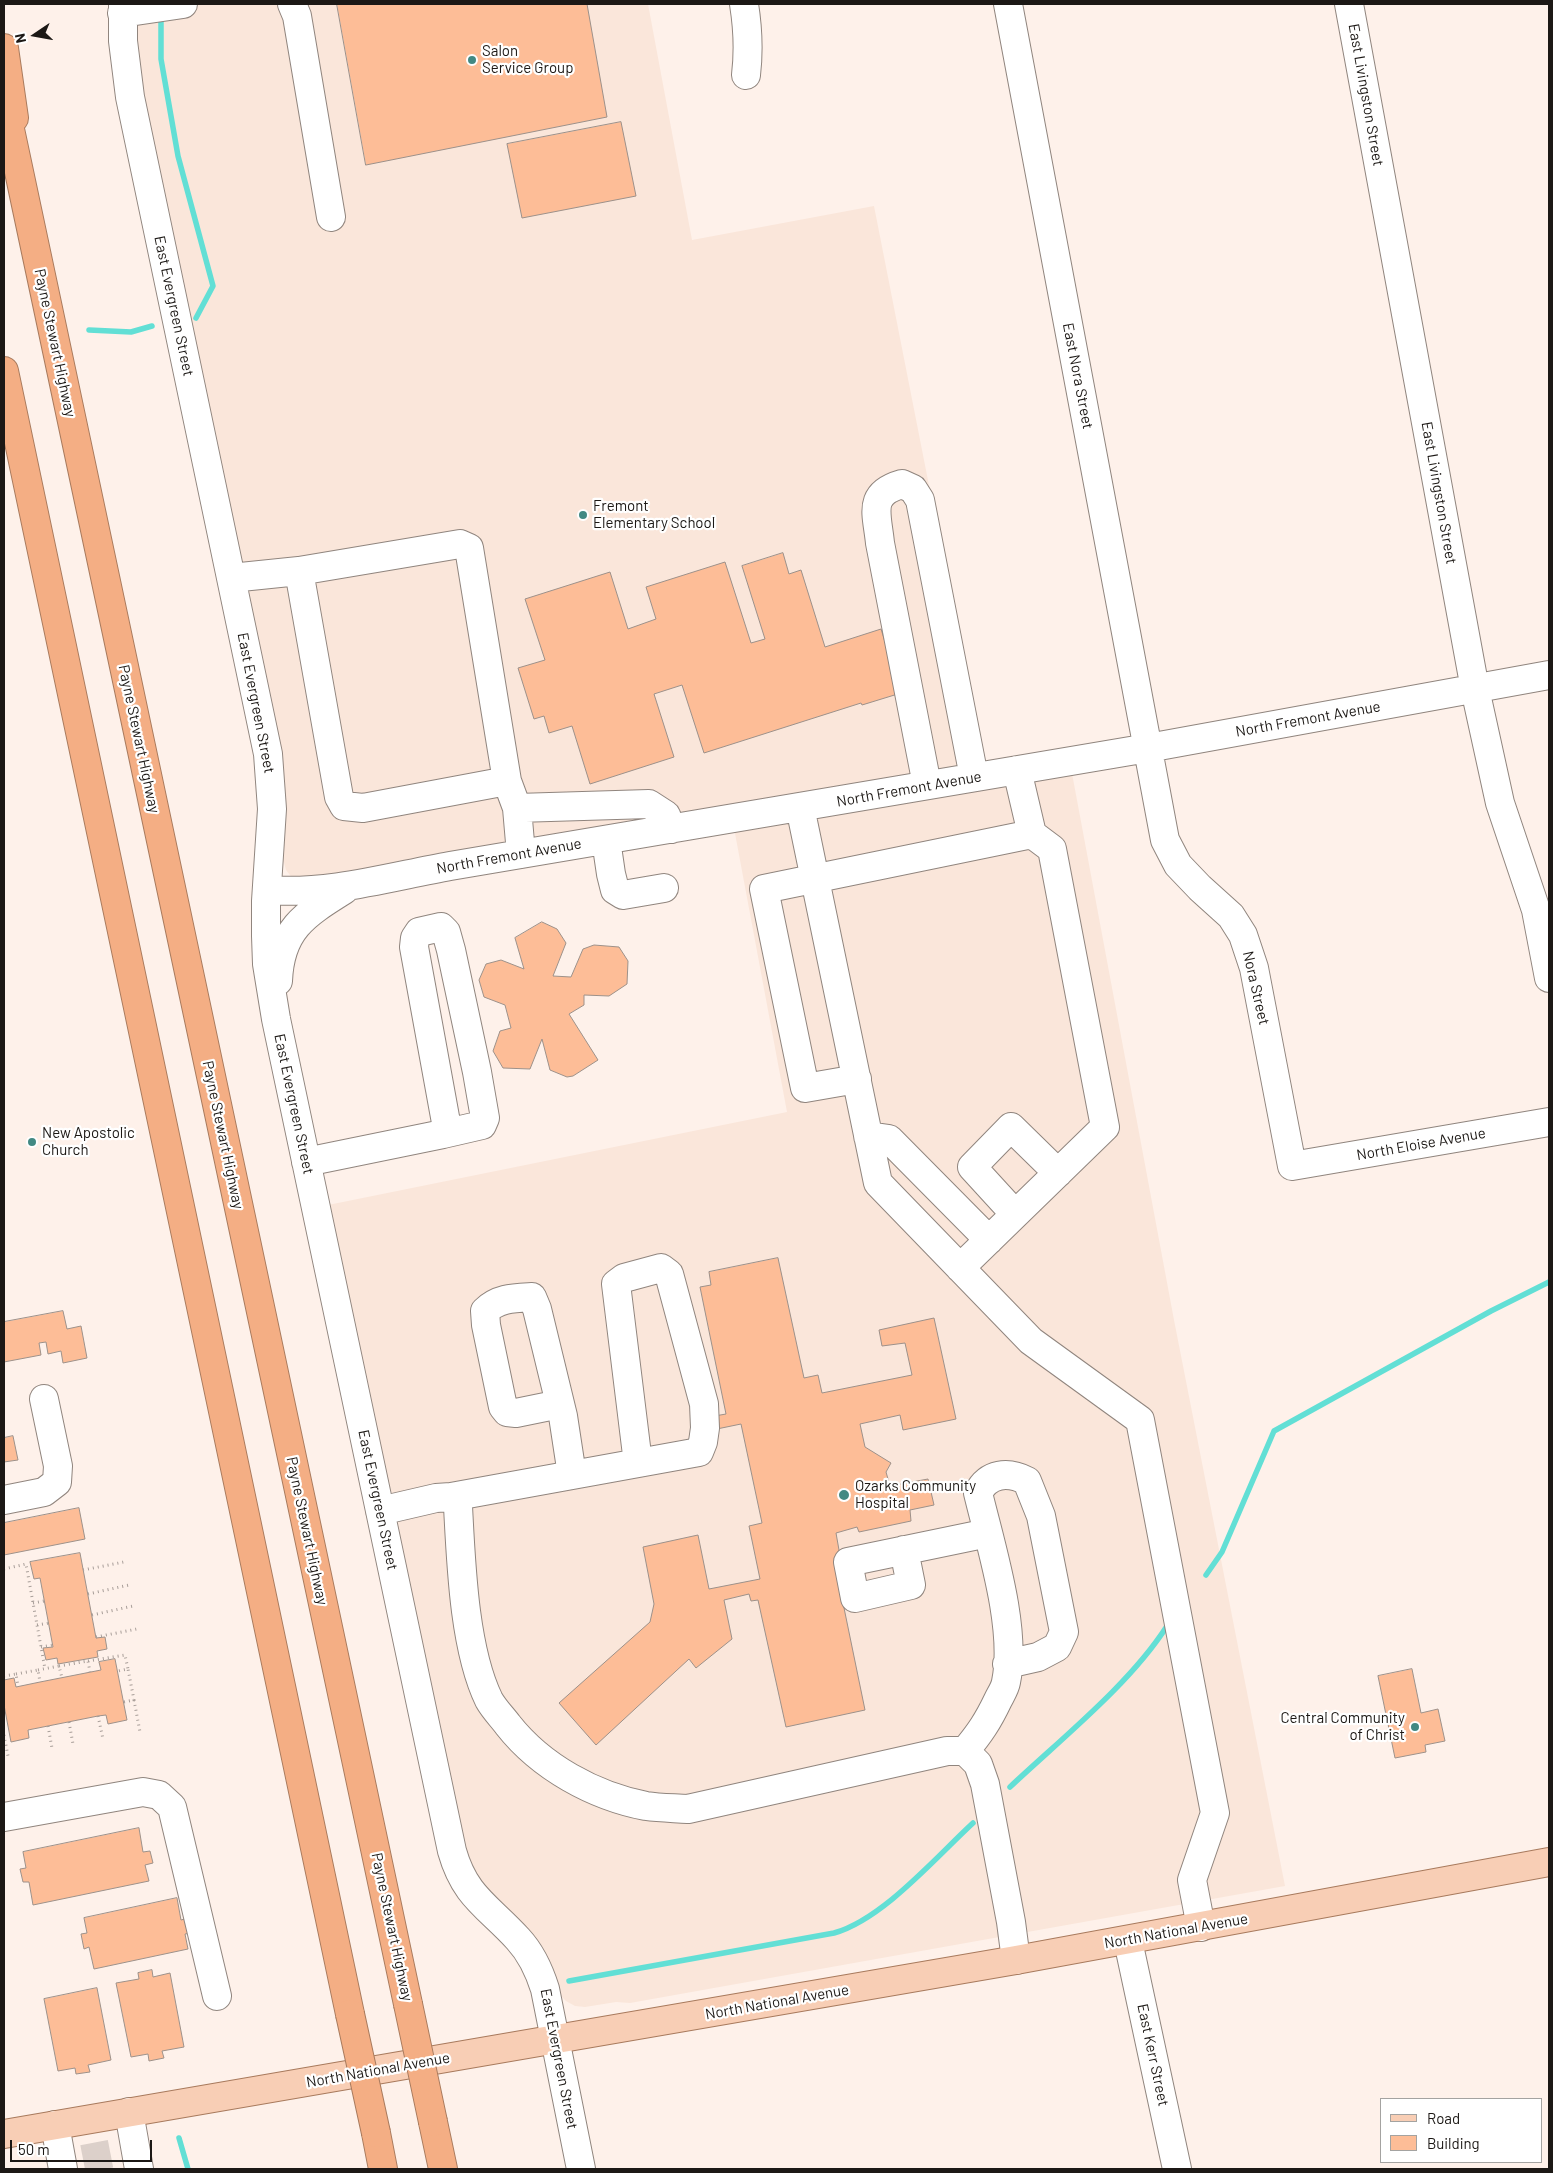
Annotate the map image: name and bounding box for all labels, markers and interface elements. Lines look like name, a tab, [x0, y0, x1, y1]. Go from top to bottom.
north arrow	[10, 10, 60, 60]
street label: East Livingston Street	[1345, 22, 1387, 168]
text: N	[11, 32, 29, 45]
place label: Salon Service Group	[482, 42, 573, 77]
marker: Salon Service Group	[466, 54, 478, 66]
street label: East Evergreen Street	[150, 234, 198, 378]
street label: Payne Stewart Highway	[30, 267, 80, 419]
street label: East Nora Street	[1059, 321, 1097, 431]
street label: East Livingston Street	[1418, 420, 1460, 566]
place label: Fremont Elementary School	[593, 497, 715, 532]
marker: Fremont Elementary School	[577, 509, 589, 521]
street label: East Evergreen Street	[234, 631, 278, 775]
street label: Payne Stewart Highway	[114, 663, 164, 815]
street label: North Fremont Avenue	[1234, 697, 1382, 741]
street label: North Fremont Avenue	[835, 767, 983, 811]
street label: North Fremont Avenue	[435, 834, 583, 878]
street label: Nora Street	[1239, 949, 1273, 1027]
street label: East Evergreen Street	[270, 1032, 318, 1176]
street label: Payne Stewart Highway	[198, 1059, 248, 1211]
place label: New Apostolic Church	[42, 1124, 135, 1159]
street label: North Eloise Avenue	[1355, 1124, 1487, 1164]
marker: New Apostolic Church	[26, 1136, 38, 1148]
street label: East Evergreen Street	[354, 1428, 402, 1572]
street label: Payne Stewart Highway	[282, 1455, 332, 1607]
place label: Ozarks Community Hospital	[855, 1477, 976, 1512]
marker: Ozarks Community Hospital	[837, 1488, 851, 1502]
place label: Central Community of Christ	[1280, 1709, 1405, 1744]
marker: Central Community of Christ	[1409, 1721, 1421, 1733]
street label: Payne Stewart Highway	[367, 1851, 417, 2003]
street label: North National Avenue	[1103, 1909, 1249, 1953]
street label: North National Avenue	[704, 1980, 850, 2024]
street label: East Evergreen Street	[537, 1987, 581, 2131]
street label: East Kerr Street	[1133, 2002, 1173, 2108]
street label: North National Avenue	[305, 2048, 451, 2092]
legend	[1380, 2098, 1543, 2163]
text: Road	[1427, 2109, 1460, 2127]
scale bar	[12, 2130, 155, 2162]
text: Building	[1427, 2134, 1480, 2152]
text: 50 m	[18, 2140, 50, 2158]

